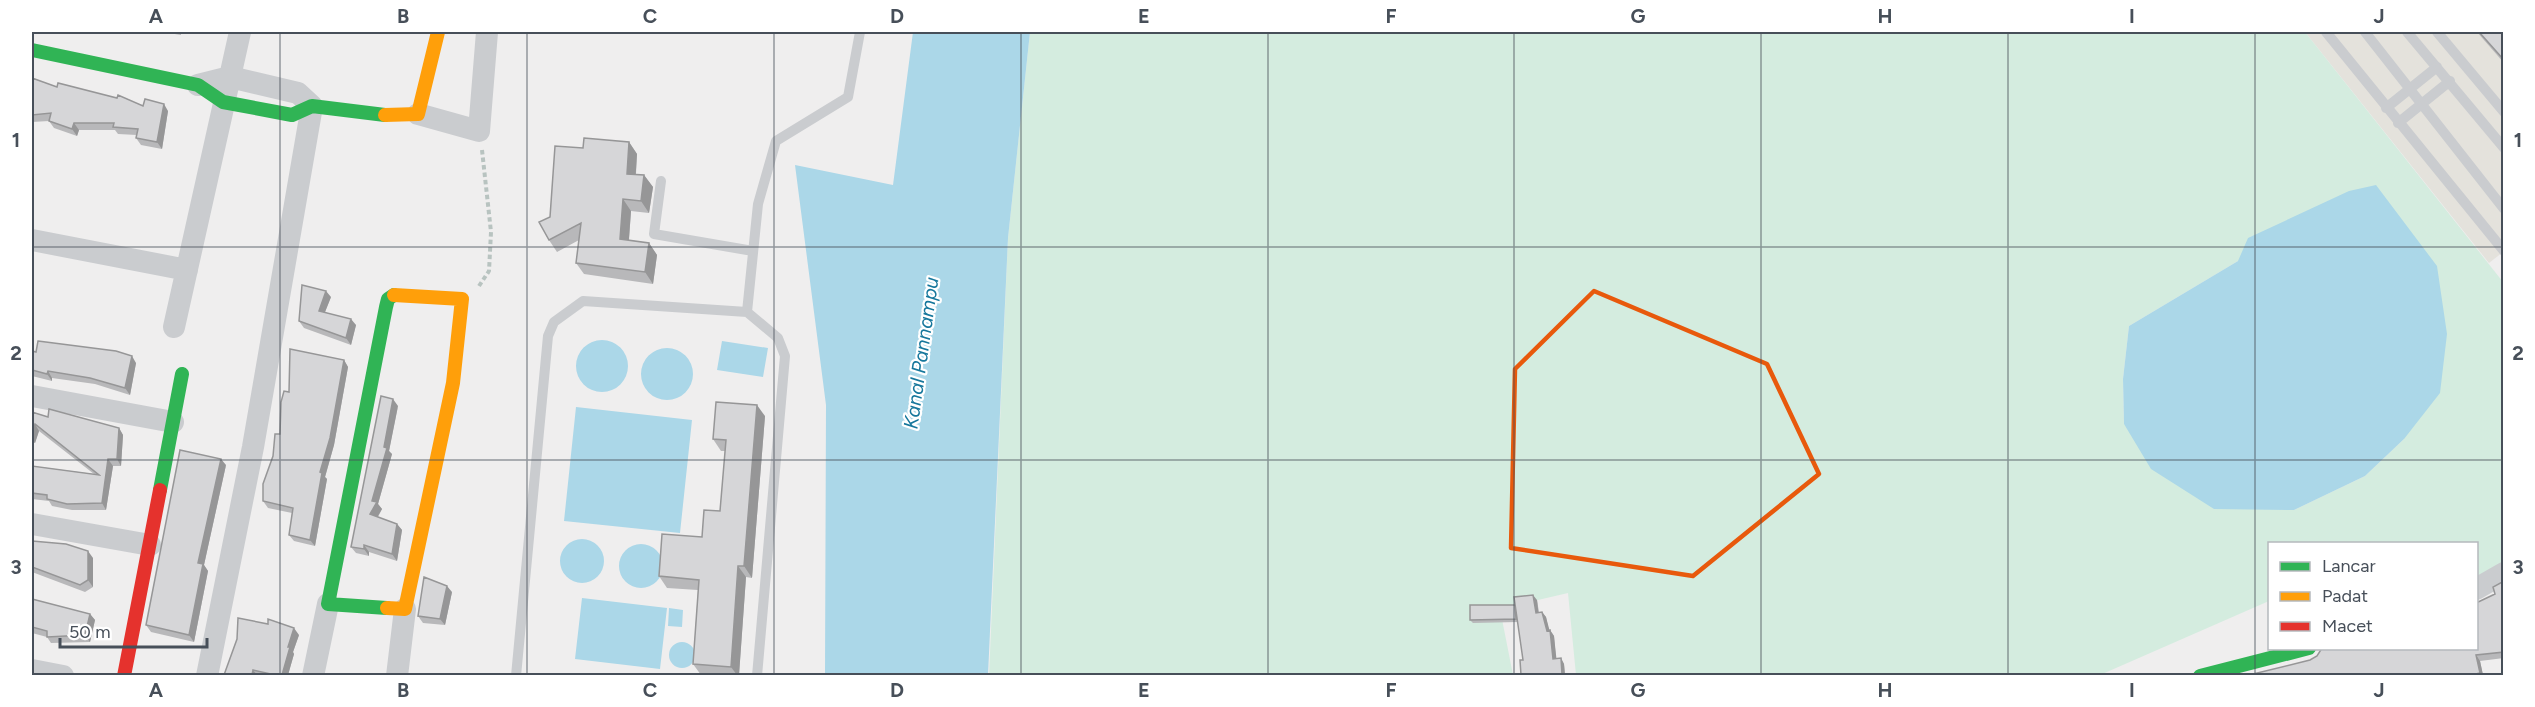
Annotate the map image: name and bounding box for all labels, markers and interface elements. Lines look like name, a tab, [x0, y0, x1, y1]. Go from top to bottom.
text: A	[149, 4, 164, 28]
text: B	[397, 4, 409, 28]
text: C	[643, 4, 657, 28]
text: D	[890, 4, 904, 28]
text: E	[1138, 4, 1150, 28]
text: F	[1385, 4, 1397, 28]
text: G	[1631, 4, 1646, 28]
text: H	[1878, 4, 1893, 28]
text: I	[2129, 4, 2135, 28]
text: J	[2373, 4, 2385, 28]
text: 1	[12, 128, 20, 152]
text: 1	[2514, 128, 2522, 152]
water label: Kanal Pannampu	[898, 275, 944, 431]
text: 2	[10, 341, 22, 365]
text: 2	[2512, 341, 2524, 365]
legend	[2268, 542, 2478, 650]
text: 3	[10, 555, 22, 579]
text: Lancar	[2322, 555, 2376, 577]
text: 3	[2512, 555, 2524, 579]
text: Padat	[2322, 585, 2368, 607]
scale bar	[60, 611, 207, 649]
text: Macet	[2322, 615, 2373, 637]
text: 50 m	[69, 621, 111, 643]
text: A	[149, 678, 164, 702]
text: B	[397, 678, 409, 702]
text: C	[643, 678, 657, 702]
text: D	[890, 678, 904, 702]
text: E	[1138, 678, 1150, 702]
text: F	[1385, 678, 1397, 702]
text: G	[1631, 678, 1646, 702]
text: H	[1878, 678, 1893, 702]
text: I	[2129, 678, 2135, 702]
text: J	[2373, 678, 2385, 702]

